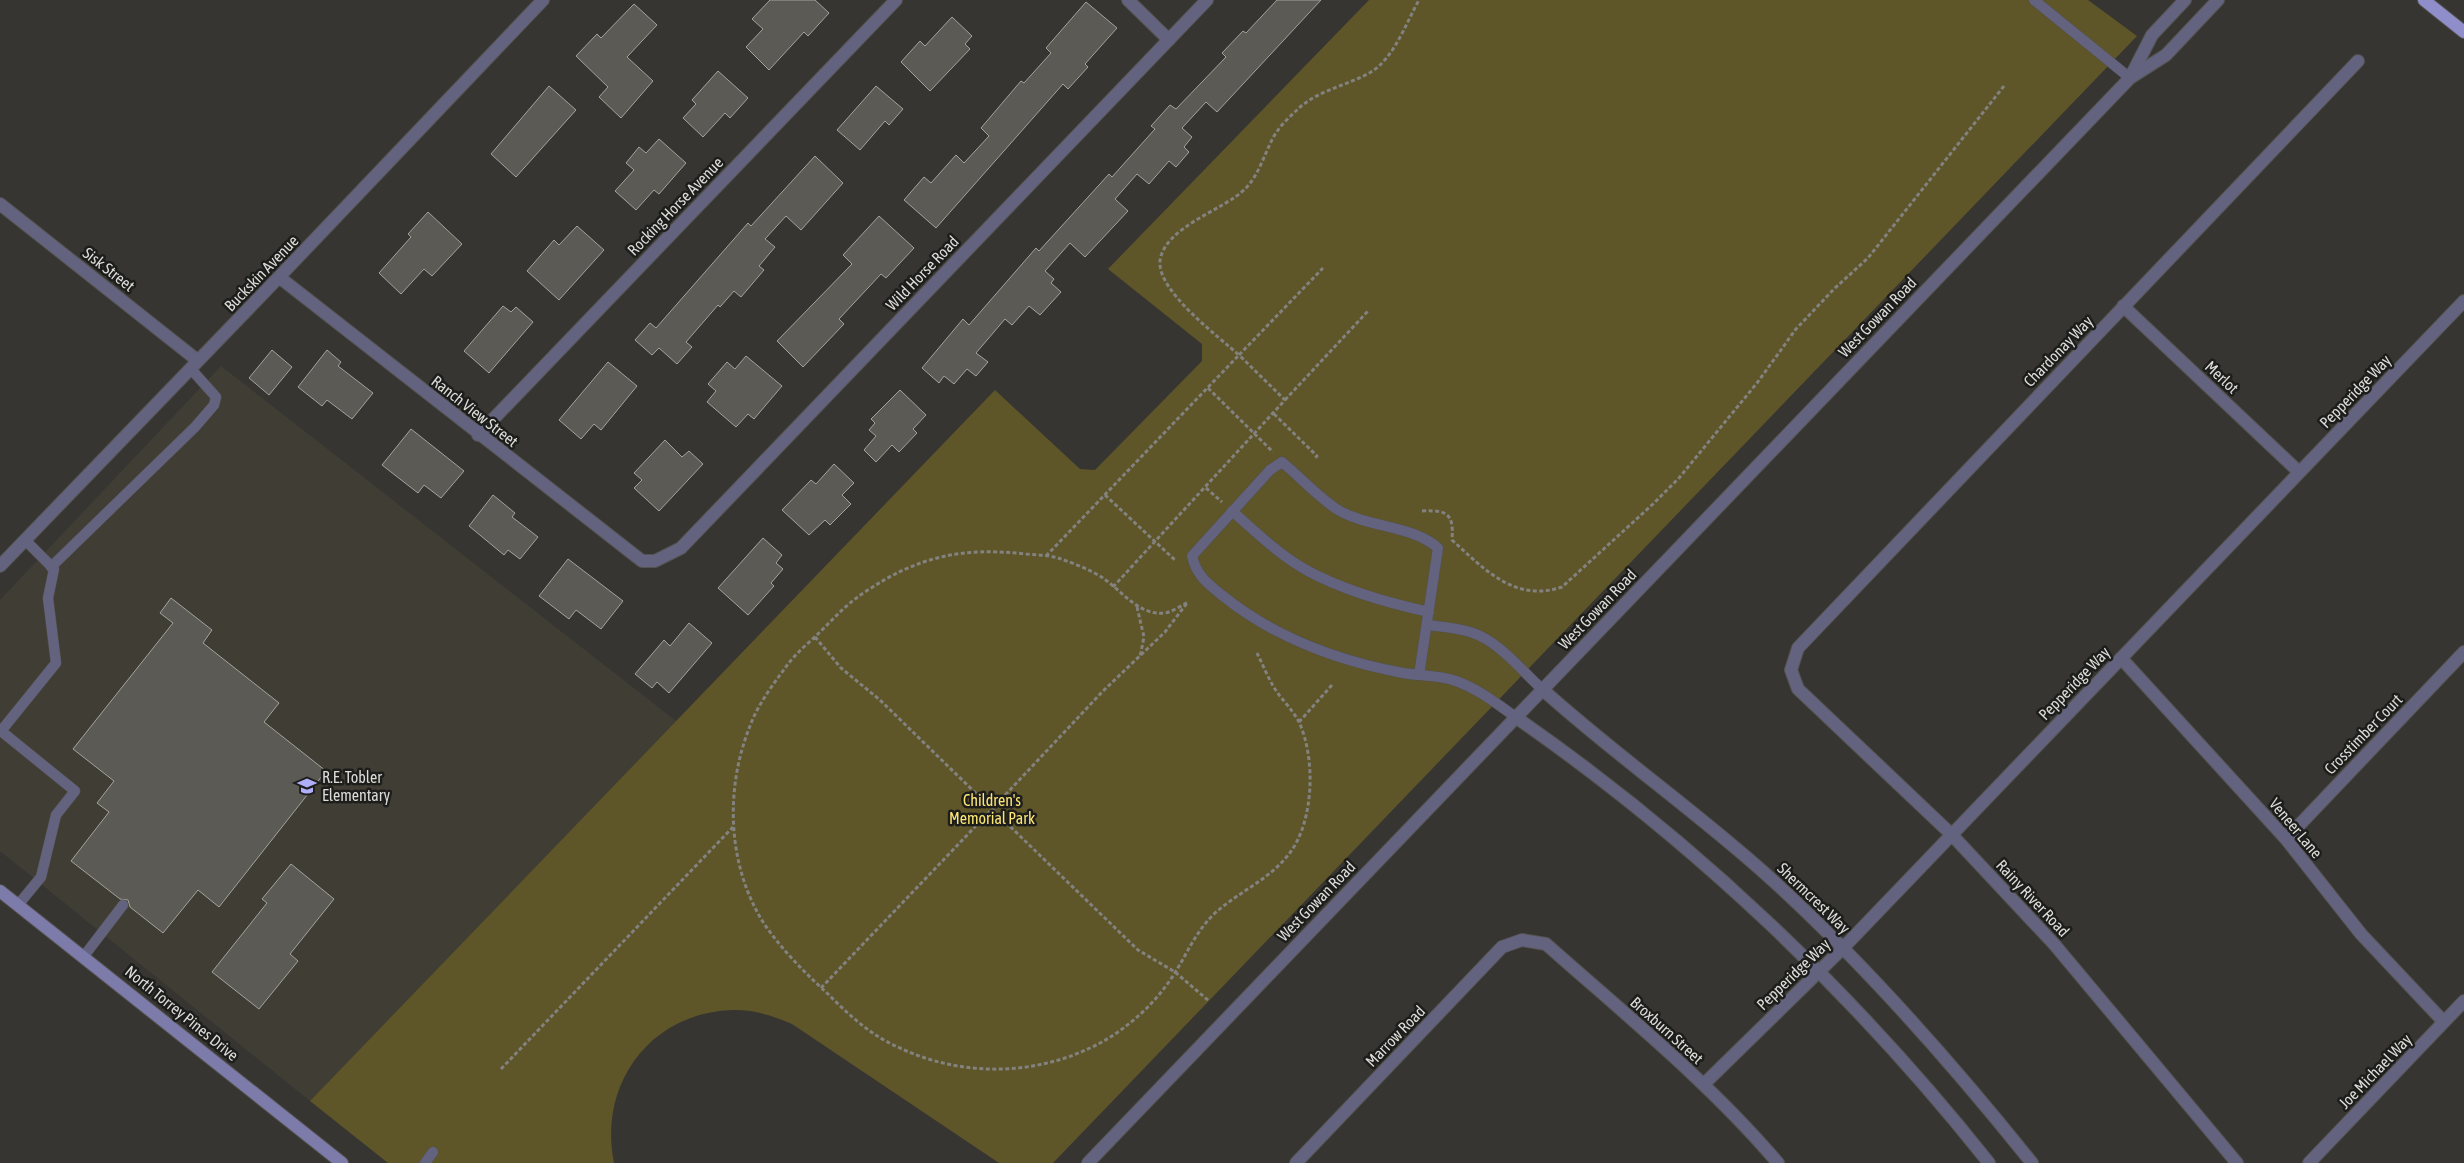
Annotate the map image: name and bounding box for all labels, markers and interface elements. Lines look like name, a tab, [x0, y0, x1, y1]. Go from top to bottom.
street label: Rocking Horse Avenue	[624, 153, 727, 260]
street label: Buckskin Avenue	[220, 231, 302, 315]
street label: Wild Horse Road	[882, 232, 962, 314]
street label: Sisk Street	[80, 243, 139, 295]
street label: West Gowan Road	[1834, 273, 1920, 361]
street label: Chardonay Way	[2020, 312, 2097, 391]
street label: Pepperidge Way	[2316, 350, 2395, 432]
street label: Merlot	[2202, 357, 2243, 397]
street label: Ranch View Street	[428, 372, 522, 451]
street label: West Gowan Road	[1554, 565, 1640, 653]
street label: Pepperidge Way	[2035, 642, 2114, 724]
street label: Crosstimber Court	[2320, 690, 2406, 778]
place label: R.E. Tobler Elementary	[322, 768, 390, 805]
school or university icon: R.E. Tobler Elementary	[296, 775, 318, 797]
park label: Children's Memorial Park	[949, 791, 1035, 827]
street label: Veneer Lane	[2266, 794, 2326, 862]
street label: Rainy River Road	[1992, 856, 2073, 941]
street label: West Gowan Road	[1273, 857, 1359, 945]
street label: Shermcrest Way	[1773, 859, 1854, 938]
street label: Pepperidge Way	[1753, 934, 1834, 1014]
street label: North Torrey Pines Drive	[121, 962, 242, 1065]
street label: Broxburn Street	[1627, 993, 1707, 1067]
street label: Marrow Road	[1362, 1002, 1428, 1070]
street label: Joe Michael Way	[2335, 1030, 2416, 1113]

